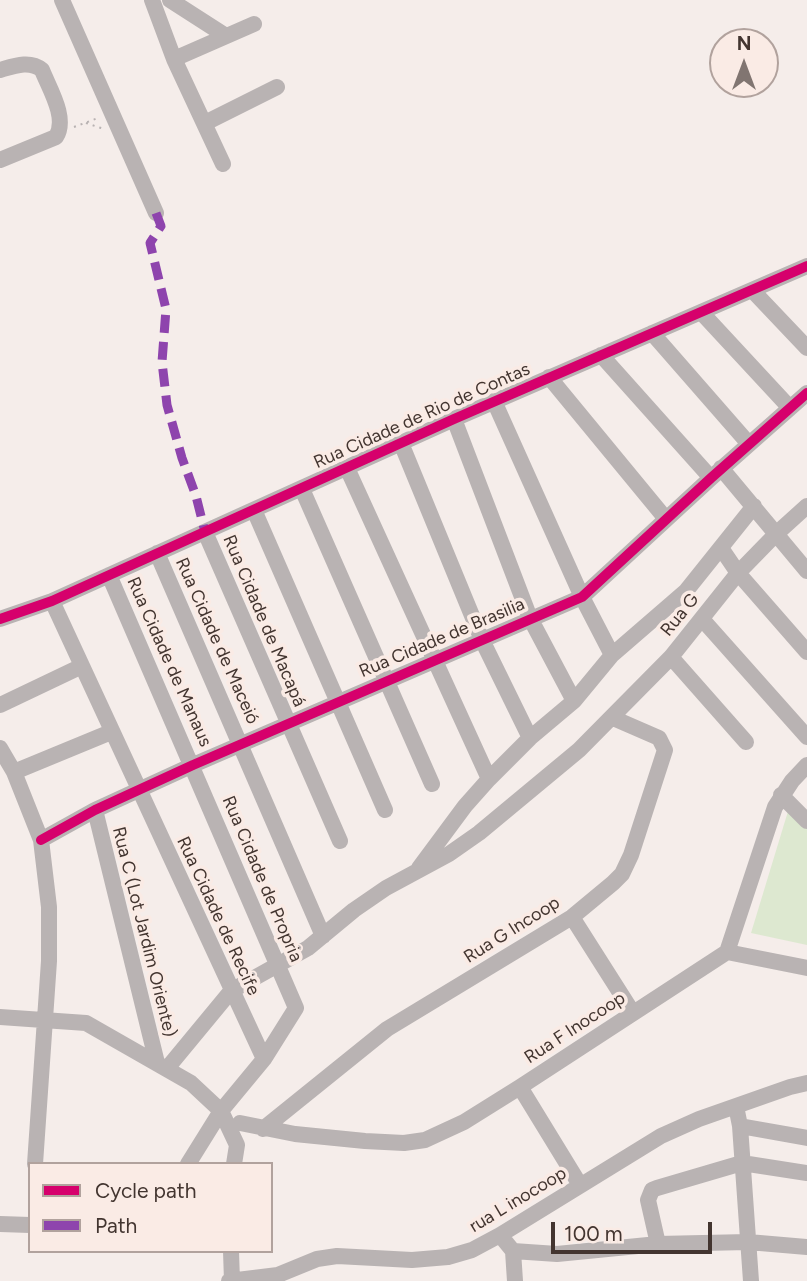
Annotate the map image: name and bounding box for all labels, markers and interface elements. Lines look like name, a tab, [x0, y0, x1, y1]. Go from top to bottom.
north arrow	[709, 28, 779, 98]
text: N	[737, 32, 751, 55]
street label: Rua Cidade de Rio de Contas	[311, 358, 533, 474]
street label: Rua Cidade de Macapá	[218, 532, 310, 710]
street label: Rua Cidade de Maceió	[171, 554, 263, 728]
street label: Rua Cidade de Manaus	[122, 574, 216, 750]
street label: Rua G	[656, 589, 704, 641]
street label: Rua Cidade de Brasilia	[356, 593, 528, 683]
street label: Rua Cidade de Propria	[217, 793, 307, 965]
street label: Rua C (Lot Jardim Oriente)	[107, 825, 181, 1039]
street label: Rua Cidade de Recife	[172, 833, 264, 999]
street label: Rua G Incoop	[460, 892, 564, 968]
street label: Rua F Inocoop	[521, 987, 629, 1069]
legend	[28, 1162, 273, 1253]
street label: rua L inocoop	[466, 1163, 570, 1237]
text: Cycle path	[95, 1178, 196, 1203]
scale bar	[555, 1208, 716, 1252]
text: Path	[95, 1213, 137, 1238]
text: 100 m	[564, 1221, 623, 1246]

